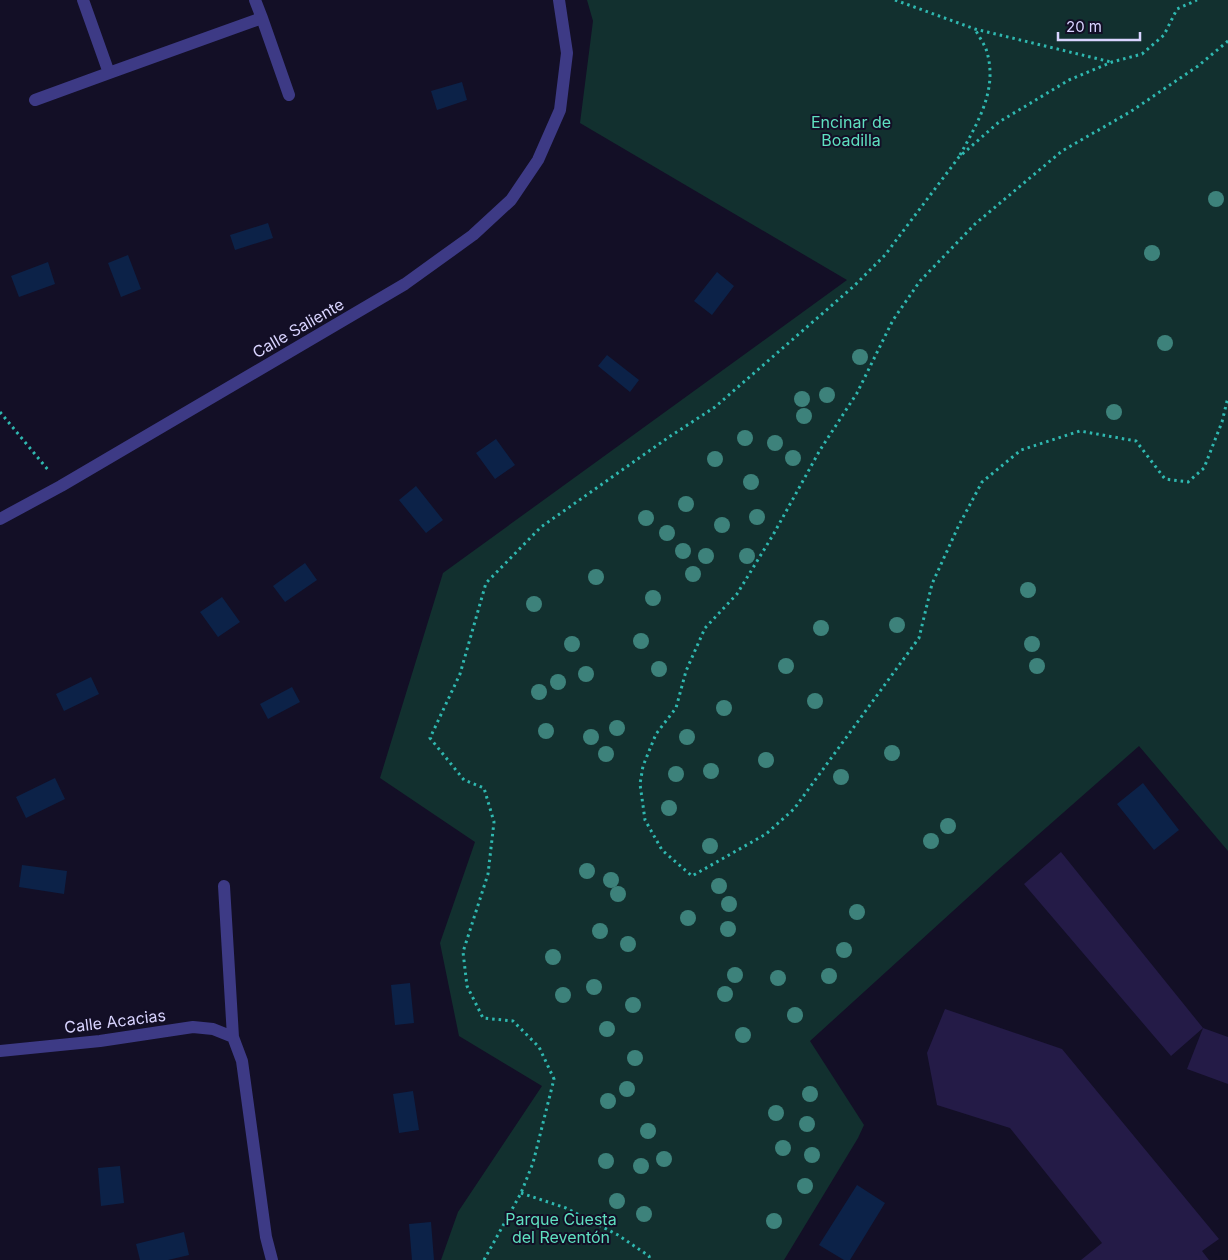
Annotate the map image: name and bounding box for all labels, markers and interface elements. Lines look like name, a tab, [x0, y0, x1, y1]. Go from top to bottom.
scale bar	[1058, 10, 1140, 42]
text: 20 m	[1066, 17, 1102, 36]
park label: Encinar de Boadilla	[811, 112, 891, 150]
street label: Calle Saliente	[249, 294, 347, 362]
street label: Calle Acacias	[63, 1005, 167, 1037]
park label: Parque Cuesta del Reventón	[505, 1209, 617, 1247]

